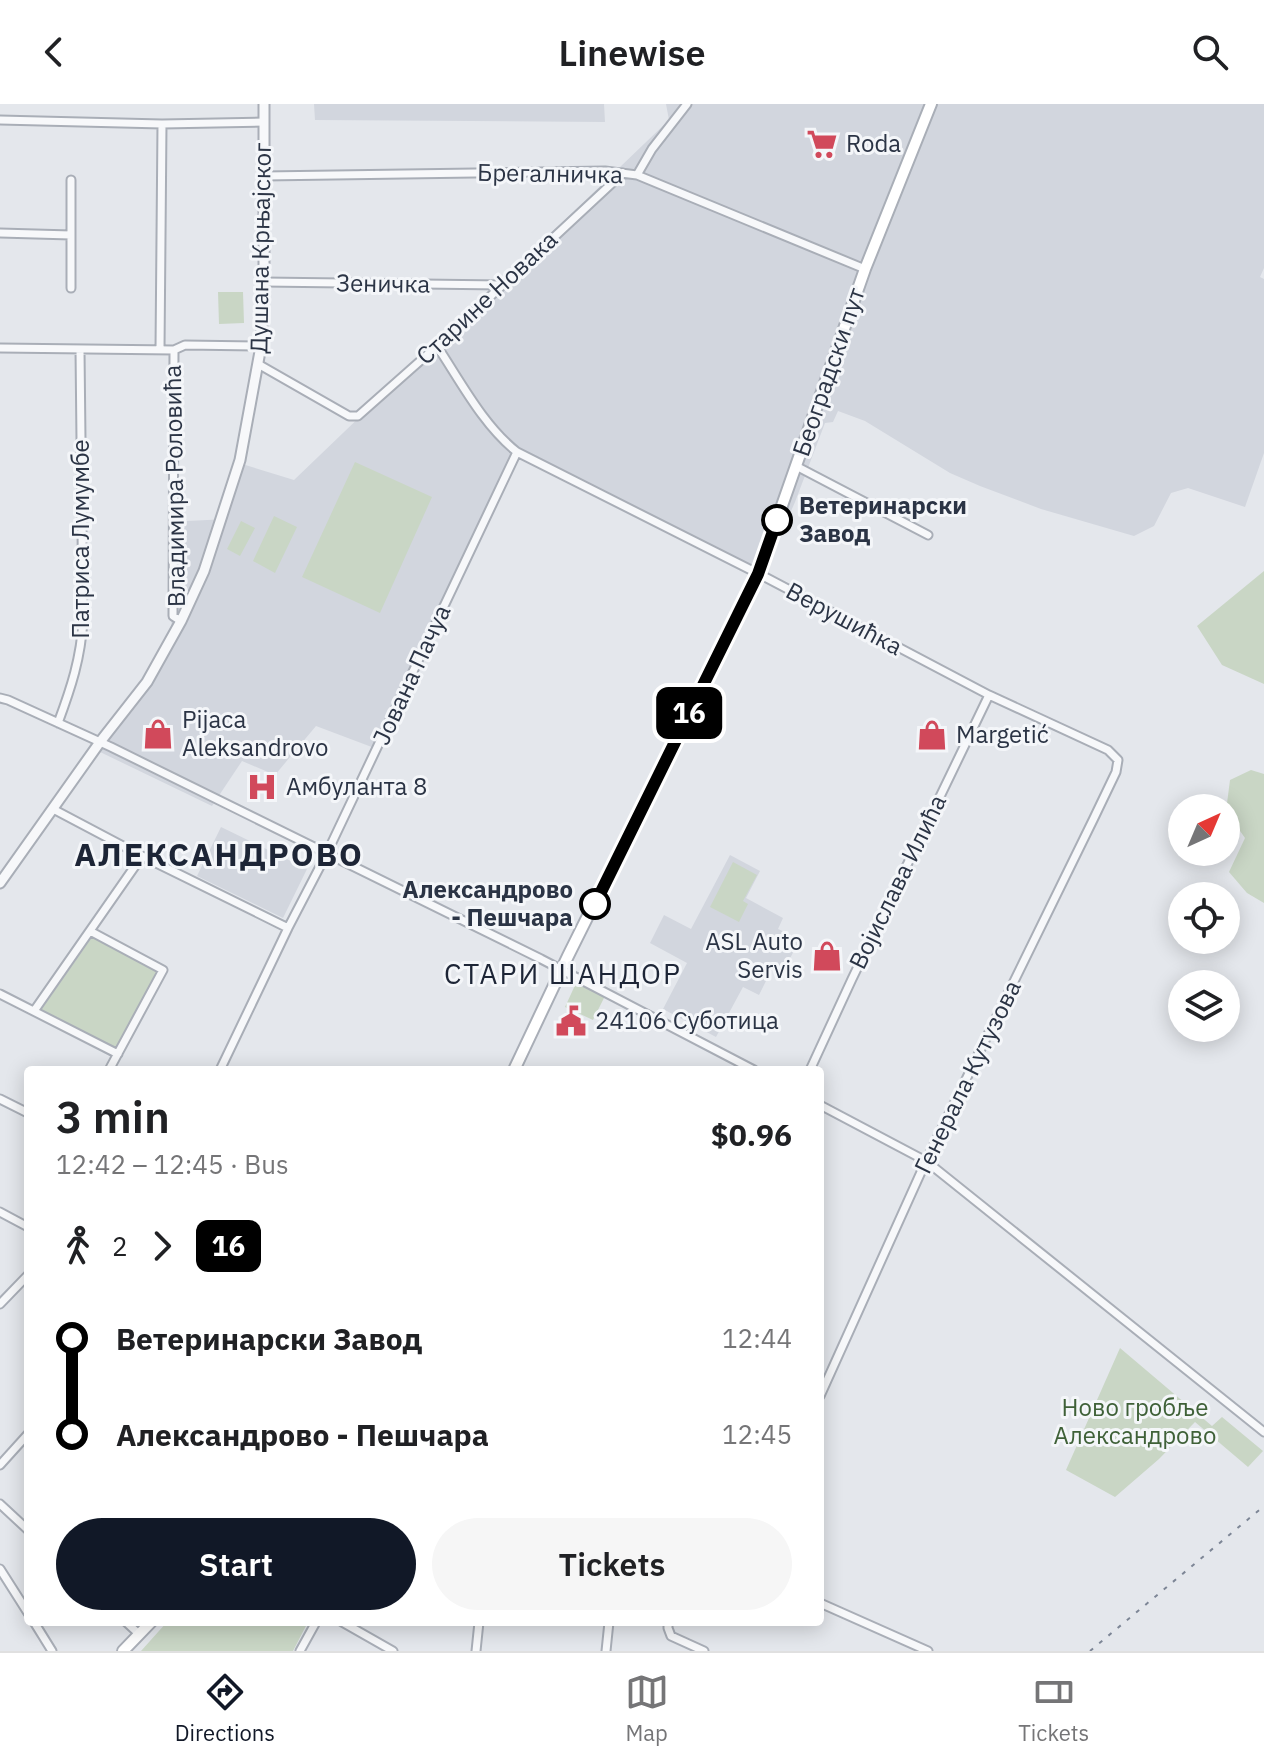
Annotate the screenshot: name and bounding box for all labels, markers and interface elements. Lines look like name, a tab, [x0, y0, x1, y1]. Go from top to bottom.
text: Linewise	[558, 29, 706, 76]
icon: back	[32, 30, 76, 74]
icon: search	[1188, 30, 1232, 74]
supermarket icon: Roda	[805, 127, 839, 161]
place label: Roda	[846, 127, 901, 159]
street label: Душана Крњајског	[242, 142, 278, 354]
street label: Брегалничка	[477, 156, 623, 190]
street label: Старине Новака	[409, 223, 564, 371]
street label: Зеничка	[336, 266, 431, 300]
street label: Београдски пут	[784, 283, 872, 460]
street label: Владимира Роловића	[156, 364, 192, 608]
street label: Патриса Лумумбе	[64, 439, 96, 639]
place label: Ветеринарски Завод	[799, 489, 967, 549]
marker: Ветеринарски Завод	[762, 505, 792, 535]
street label: Верушићка	[781, 574, 908, 662]
street label: Јована Пачуа	[365, 599, 458, 750]
line badge: 16	[653, 687, 725, 739]
text: 16	[672, 694, 706, 731]
place label: Pijaca Aleksandrovo	[182, 703, 329, 763]
shop icon: Pijaca Aleksandrovo	[141, 717, 175, 751]
shop icon: Margetić	[915, 718, 949, 752]
place label: Margetić	[956, 718, 1049, 750]
hospital icon: Амбуланта 8	[245, 770, 279, 804]
place label: Амбуланта 8	[286, 770, 427, 802]
street label: Војислава Илића	[841, 789, 953, 974]
north arrow	[1168, 794, 1240, 866]
map controls	[1168, 794, 1240, 1042]
district label: АЛЕКСАНДРОВО	[74, 833, 364, 875]
place label: Александрово - Пешчара	[402, 873, 573, 933]
button: locate	[1168, 882, 1240, 954]
marker: Александрово - Пешчара	[580, 889, 610, 919]
place label: ASL Auto Servis	[705, 925, 803, 985]
shop icon: ASL Auto Servis	[810, 939, 844, 973]
district label: СТАРИ ШАНДОР	[444, 955, 682, 992]
button: layers	[1168, 970, 1240, 1042]
street label: Генерала Кутузова	[906, 974, 1028, 1179]
public building icon: 24106 Суботица	[554, 1004, 588, 1038]
place label: 24106 Суботица	[595, 1004, 779, 1036]
text: 3 min	[56, 1088, 170, 1145]
text: $0.96	[711, 1115, 792, 1154]
text: 12:42 – 12:45 · Bus	[56, 1147, 289, 1181]
icon: walk	[56, 1224, 100, 1268]
icon: forward	[140, 1224, 184, 1268]
text: 16	[212, 1227, 245, 1264]
text: 2	[112, 1229, 128, 1263]
text: Ветеринарски Завод	[116, 1319, 422, 1358]
text: 12:44	[722, 1321, 792, 1355]
park label: Ново гробље Александрово	[1054, 1391, 1216, 1451]
text: Александрово - Пешчара	[116, 1415, 489, 1454]
text: 12:45	[722, 1417, 792, 1451]
button: Start	[56, 1518, 416, 1610]
button: Tickets	[432, 1518, 792, 1610]
tab: Directions	[175, 1670, 275, 1747]
tab: Map	[625, 1670, 669, 1747]
tab: Tickets	[1018, 1670, 1089, 1747]

